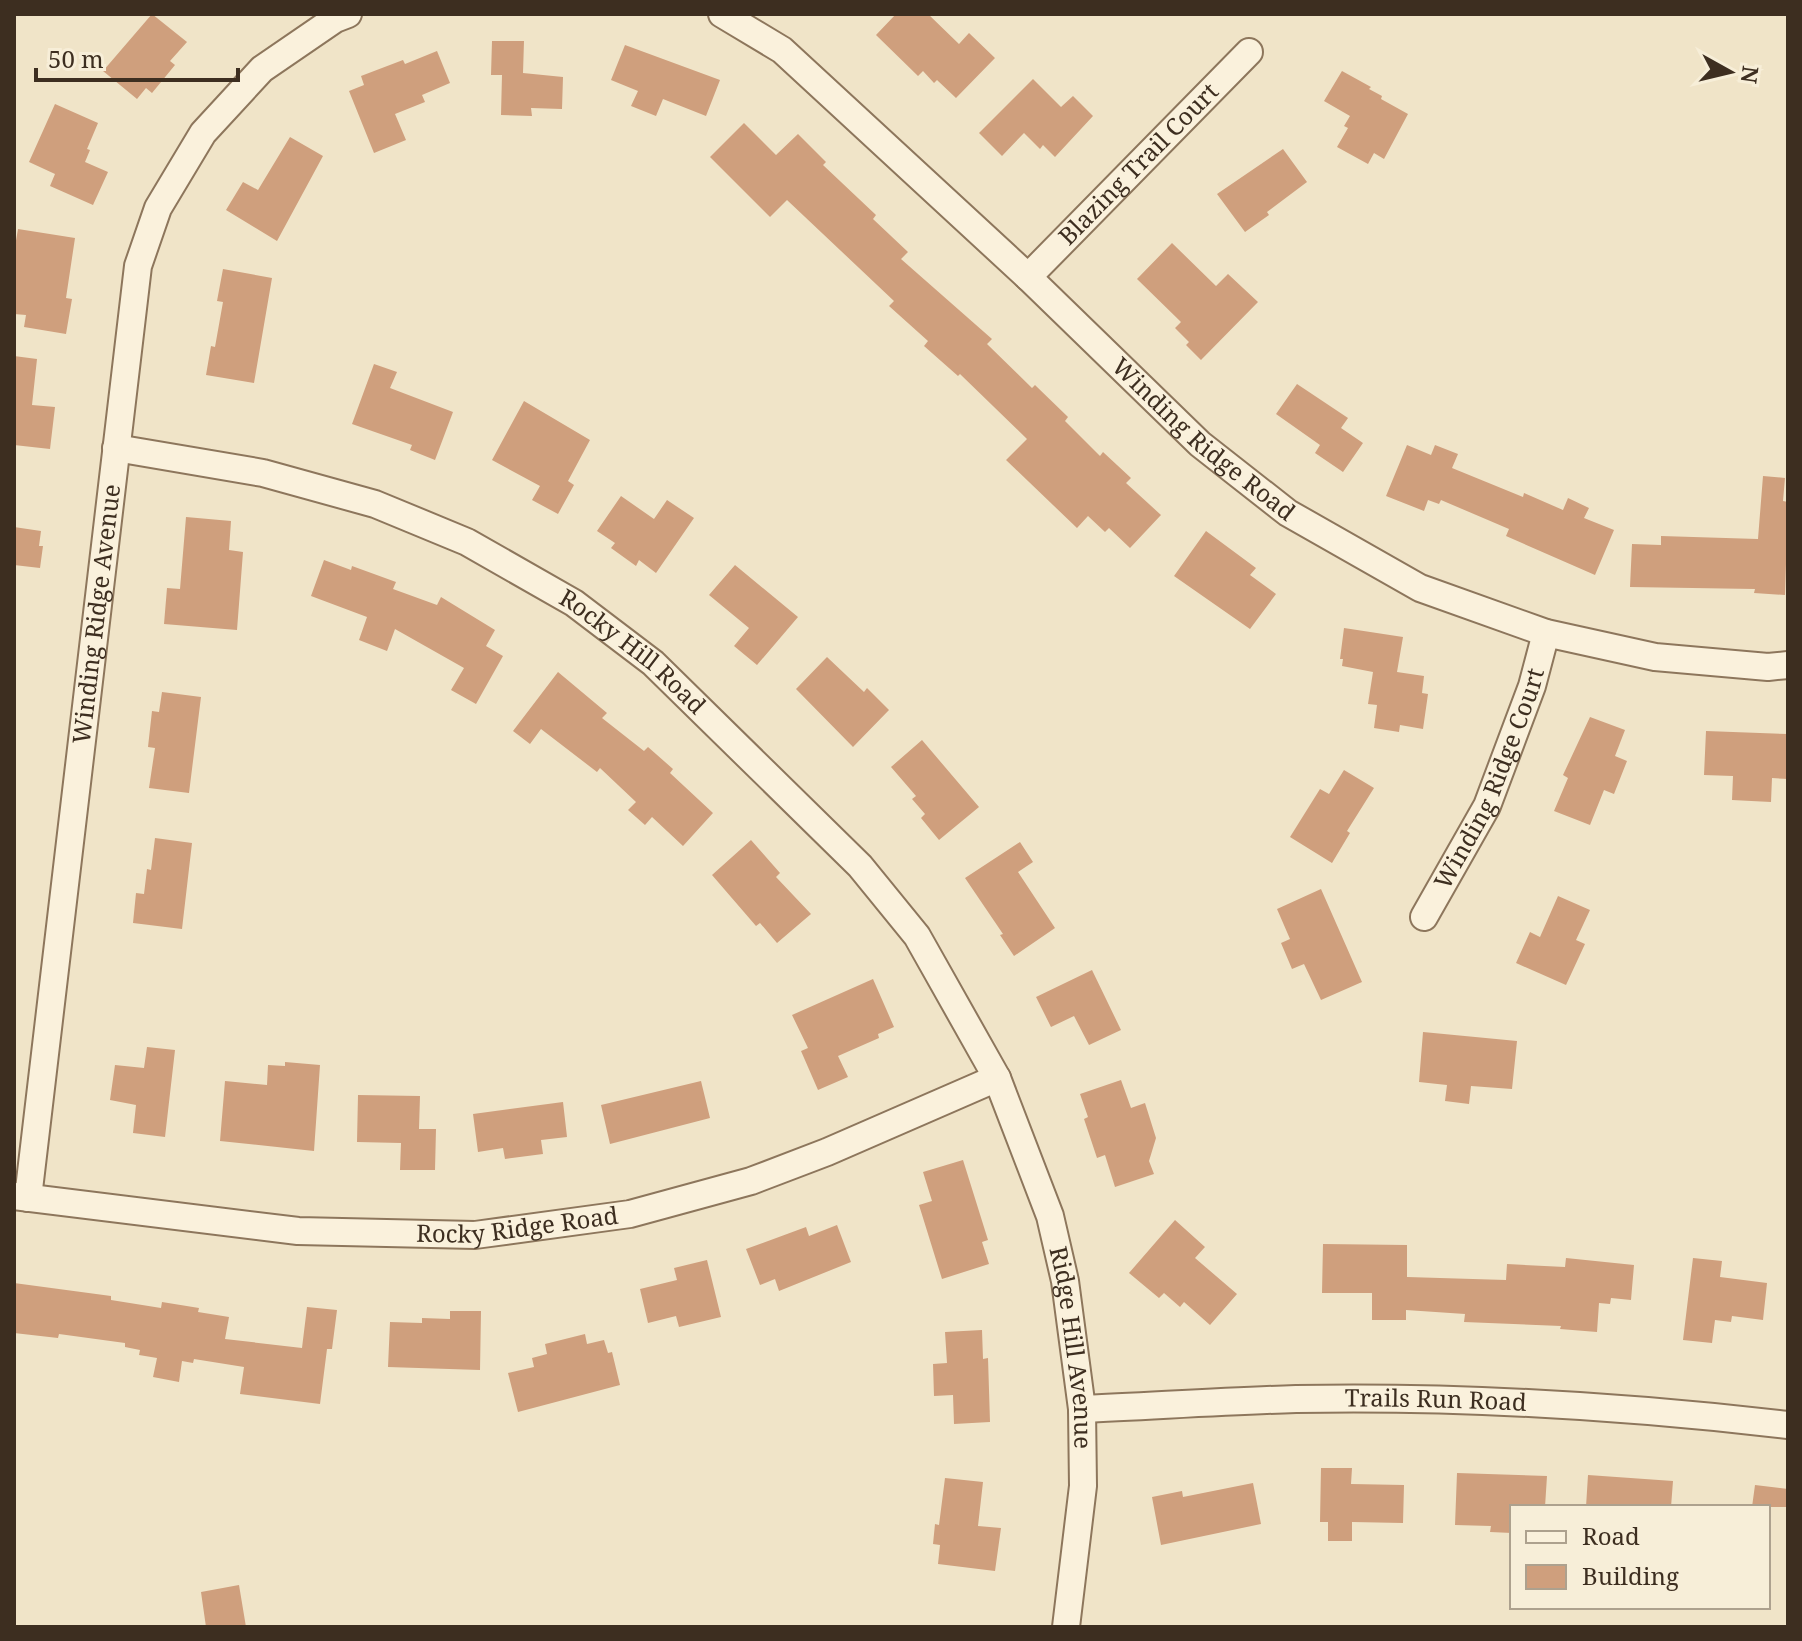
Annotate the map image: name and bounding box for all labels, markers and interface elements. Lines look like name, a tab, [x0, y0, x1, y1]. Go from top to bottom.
scale bar	[36, 32, 238, 82]
north arrow	[1690, 32, 1770, 112]
text: 50 m	[48, 42, 104, 75]
text: N	[1735, 64, 1767, 86]
street label: Blazing Trail Court	[1050, 75, 1225, 252]
street label: Winding Ridge Road	[1105, 349, 1303, 528]
street label: Winding Ridge Avenue	[64, 482, 127, 746]
street label: Rocky Hill Road	[554, 580, 714, 721]
street label: Winding Ridge Court	[1425, 664, 1551, 895]
street label: Rocky Ridge Road	[416, 1198, 620, 1250]
street label: Ridge Hill Avenue	[1043, 1243, 1101, 1449]
street label: Trails Run Road	[1345, 1380, 1528, 1418]
legend	[1510, 1505, 1770, 1609]
text: Road	[1582, 1519, 1640, 1552]
text: Building	[1582, 1559, 1679, 1592]

